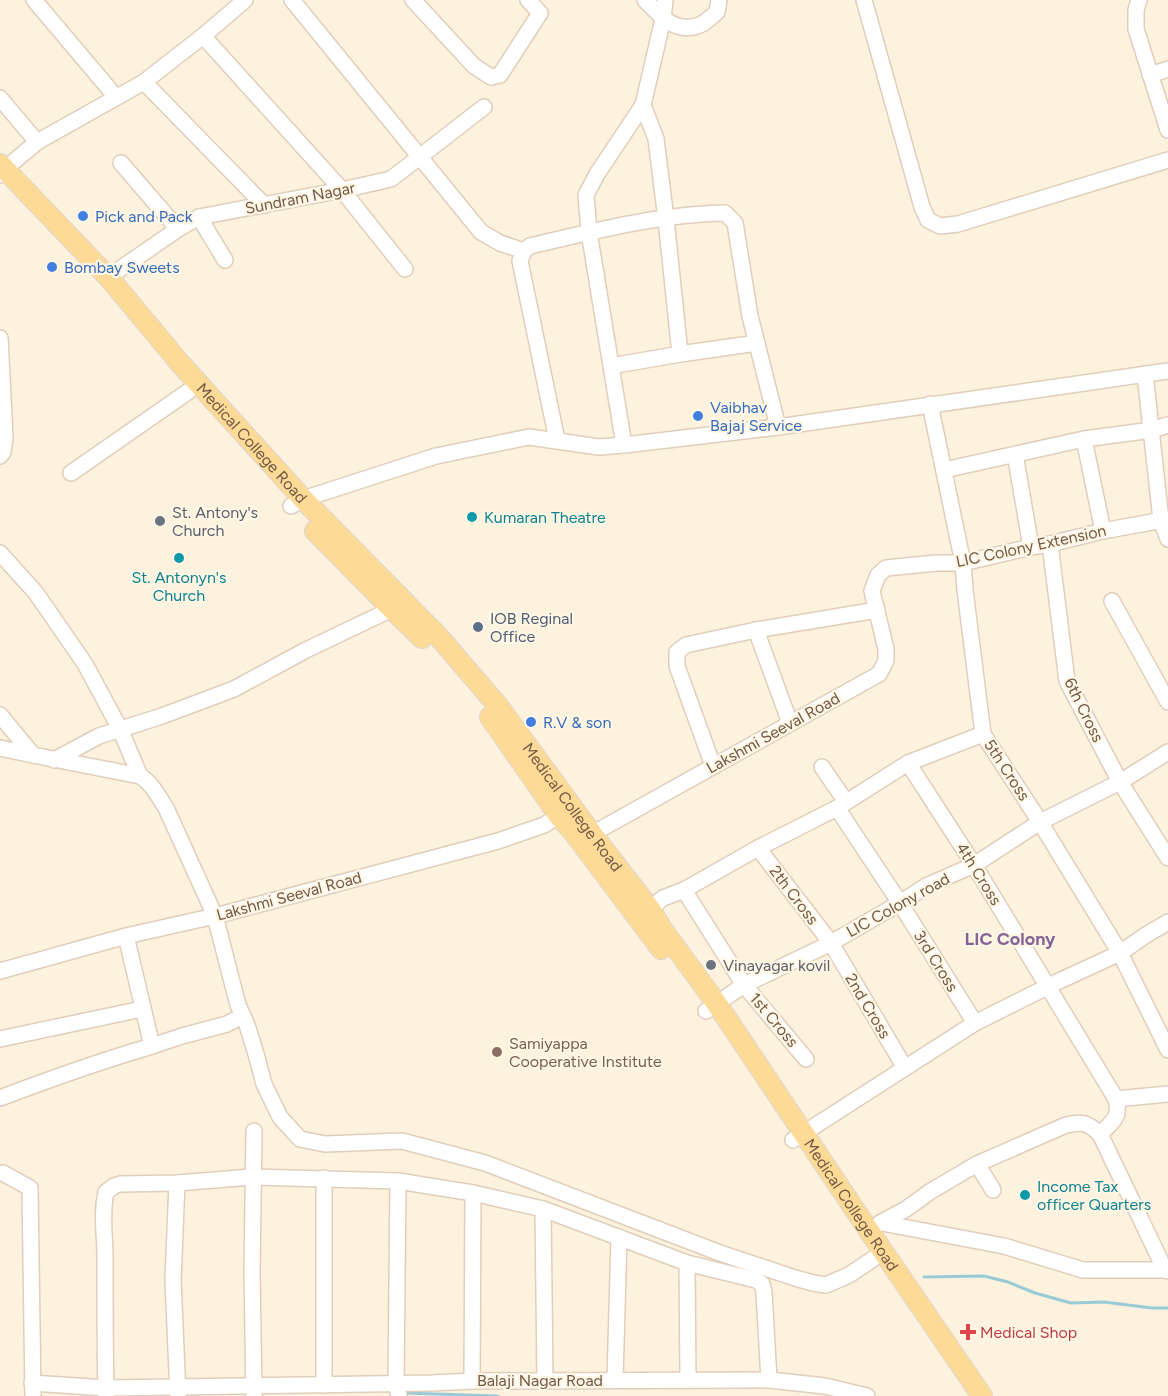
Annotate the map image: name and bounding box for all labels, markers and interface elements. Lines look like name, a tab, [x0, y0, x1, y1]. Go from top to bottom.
street label: Sundram Nagar	[243, 178, 357, 218]
place label: Pick and Pack	[95, 207, 193, 226]
marker: Pick and Pack	[76, 209, 90, 223]
place label: Bombay Sweets	[64, 258, 180, 277]
marker: Bombay Sweets	[45, 260, 59, 274]
street label: Medical College Road	[193, 379, 311, 507]
place label: Vaibhav Bajaj Service	[710, 398, 802, 435]
marker: Vaibhav Bajaj Service	[691, 409, 705, 423]
place label: St. Antony's Church	[172, 503, 258, 540]
place label: Kumaran Theatre	[484, 508, 606, 527]
marker: Kumaran Theatre	[465, 510, 479, 524]
marker: St. Antony's Church	[153, 514, 167, 528]
street label: LIC Colony Extension	[954, 521, 1108, 571]
marker: St. Antonyn's Church	[172, 551, 186, 565]
place label: St. Antonyn's Church	[131, 568, 227, 605]
place label: IOB Reginal Office	[490, 609, 573, 646]
marker: IOB Reginal Office	[471, 620, 485, 634]
street label: 6th Cross	[1060, 675, 1108, 745]
street label: Lakshmi Seeval Road	[703, 688, 843, 778]
place label: R.V & son	[543, 713, 611, 732]
marker: R.V & son	[524, 715, 538, 729]
street label: 5th Cross	[980, 736, 1034, 804]
street label: Medical College Road	[519, 739, 627, 875]
street label: 4th Cross	[952, 839, 1006, 909]
street label: 2th Cross	[766, 862, 822, 928]
street label: Lakshmi Seeval Road	[214, 867, 364, 925]
street label: LIC Colony road	[843, 869, 953, 941]
street label: 3rd Cross	[910, 927, 962, 995]
district label: LIC Colony	[965, 928, 1056, 950]
place label: Vinayagar kovil	[723, 956, 830, 975]
marker: Vinayagar kovil	[704, 958, 718, 972]
street label: 2nd Cross	[841, 970, 895, 1042]
street label: 1st Cross	[746, 989, 802, 1051]
place label: Samiyappa Cooperative Institute	[509, 1034, 662, 1071]
marker: Samiyappa Cooperative Institute	[490, 1045, 504, 1059]
street label: Medical College Road	[800, 1135, 903, 1274]
place label: Income Tax officer Quarters	[1037, 1177, 1151, 1214]
marker: Income Tax officer Quarters	[1018, 1188, 1032, 1202]
place label: Medical Shop	[980, 1323, 1077, 1342]
marker: Medical Shop	[961, 1325, 975, 1339]
street label: Balaji Nagar Road	[477, 1371, 603, 1390]

